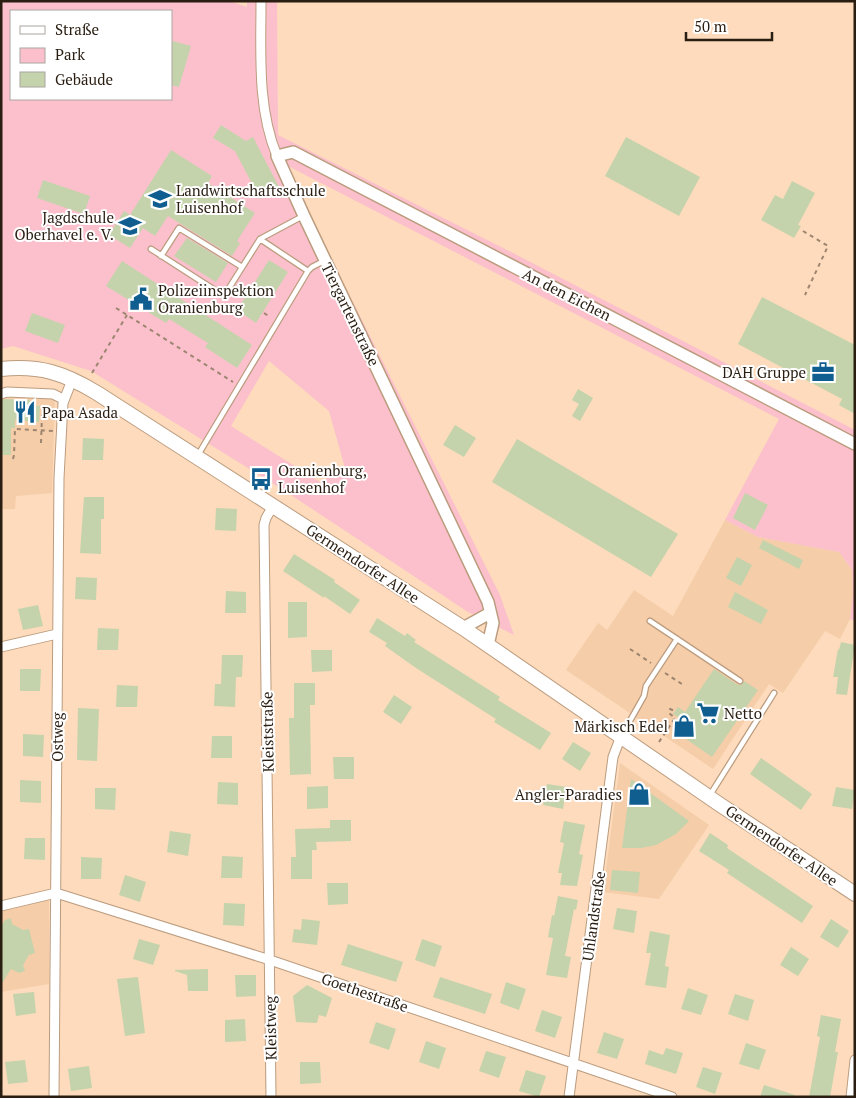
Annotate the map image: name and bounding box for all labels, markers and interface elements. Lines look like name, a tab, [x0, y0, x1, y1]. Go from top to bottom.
legend	[10, 10, 172, 100]
scale bar	[686, 10, 772, 42]
text: 50 m	[694, 16, 727, 36]
text: Straße	[55, 19, 99, 39]
text: Park	[55, 44, 85, 64]
text: Gebäude	[55, 69, 113, 89]
place label: Landwirtschaftsschule Luisenhof	[176, 180, 326, 217]
school or university icon: Landwirtschaftsschule Luisenhof	[147, 186, 173, 212]
place label: Jagdschule Oberhavel e. V.	[14, 207, 114, 244]
school or university icon: Jagdschule Oberhavel e. V.	[117, 213, 143, 239]
street label: Tiergartenstraße	[317, 259, 385, 369]
street label: An den Eichen	[519, 263, 615, 325]
place label: Polizeiinspektion Oranienburg	[158, 280, 274, 317]
public building icon: Polizeiinspektion Oranienburg	[128, 286, 154, 312]
office icon: DAH Gruppe	[810, 359, 836, 385]
place label: DAH Gruppe	[722, 362, 806, 382]
restaurant icon: Papa Asada	[12, 399, 38, 425]
place label: Papa Asada	[42, 402, 119, 422]
place label: Oranienburg, Luisenhof	[278, 460, 367, 497]
bus stop icon: Oranienburg, Luisenhof	[248, 466, 274, 492]
street label: Germendorfer Allee	[302, 519, 424, 607]
street label: Kleiststraße	[256, 691, 278, 773]
supermarket icon: Netto	[695, 700, 721, 726]
place label: Netto	[724, 703, 762, 723]
street label: Ostweg	[47, 711, 67, 762]
shop icon: Märkisch Edel	[671, 713, 697, 739]
place label: Märkisch Edel	[574, 716, 668, 736]
shop icon: Angler-Paradies	[626, 781, 652, 807]
place label: Angler-Paradies	[515, 784, 622, 804]
street label: Germendorfer Allee	[722, 800, 842, 890]
street label: Uhlandstraße	[577, 870, 609, 962]
street label: Goethestraße	[319, 968, 411, 1016]
street label: Kleistweg	[259, 994, 281, 1060]

